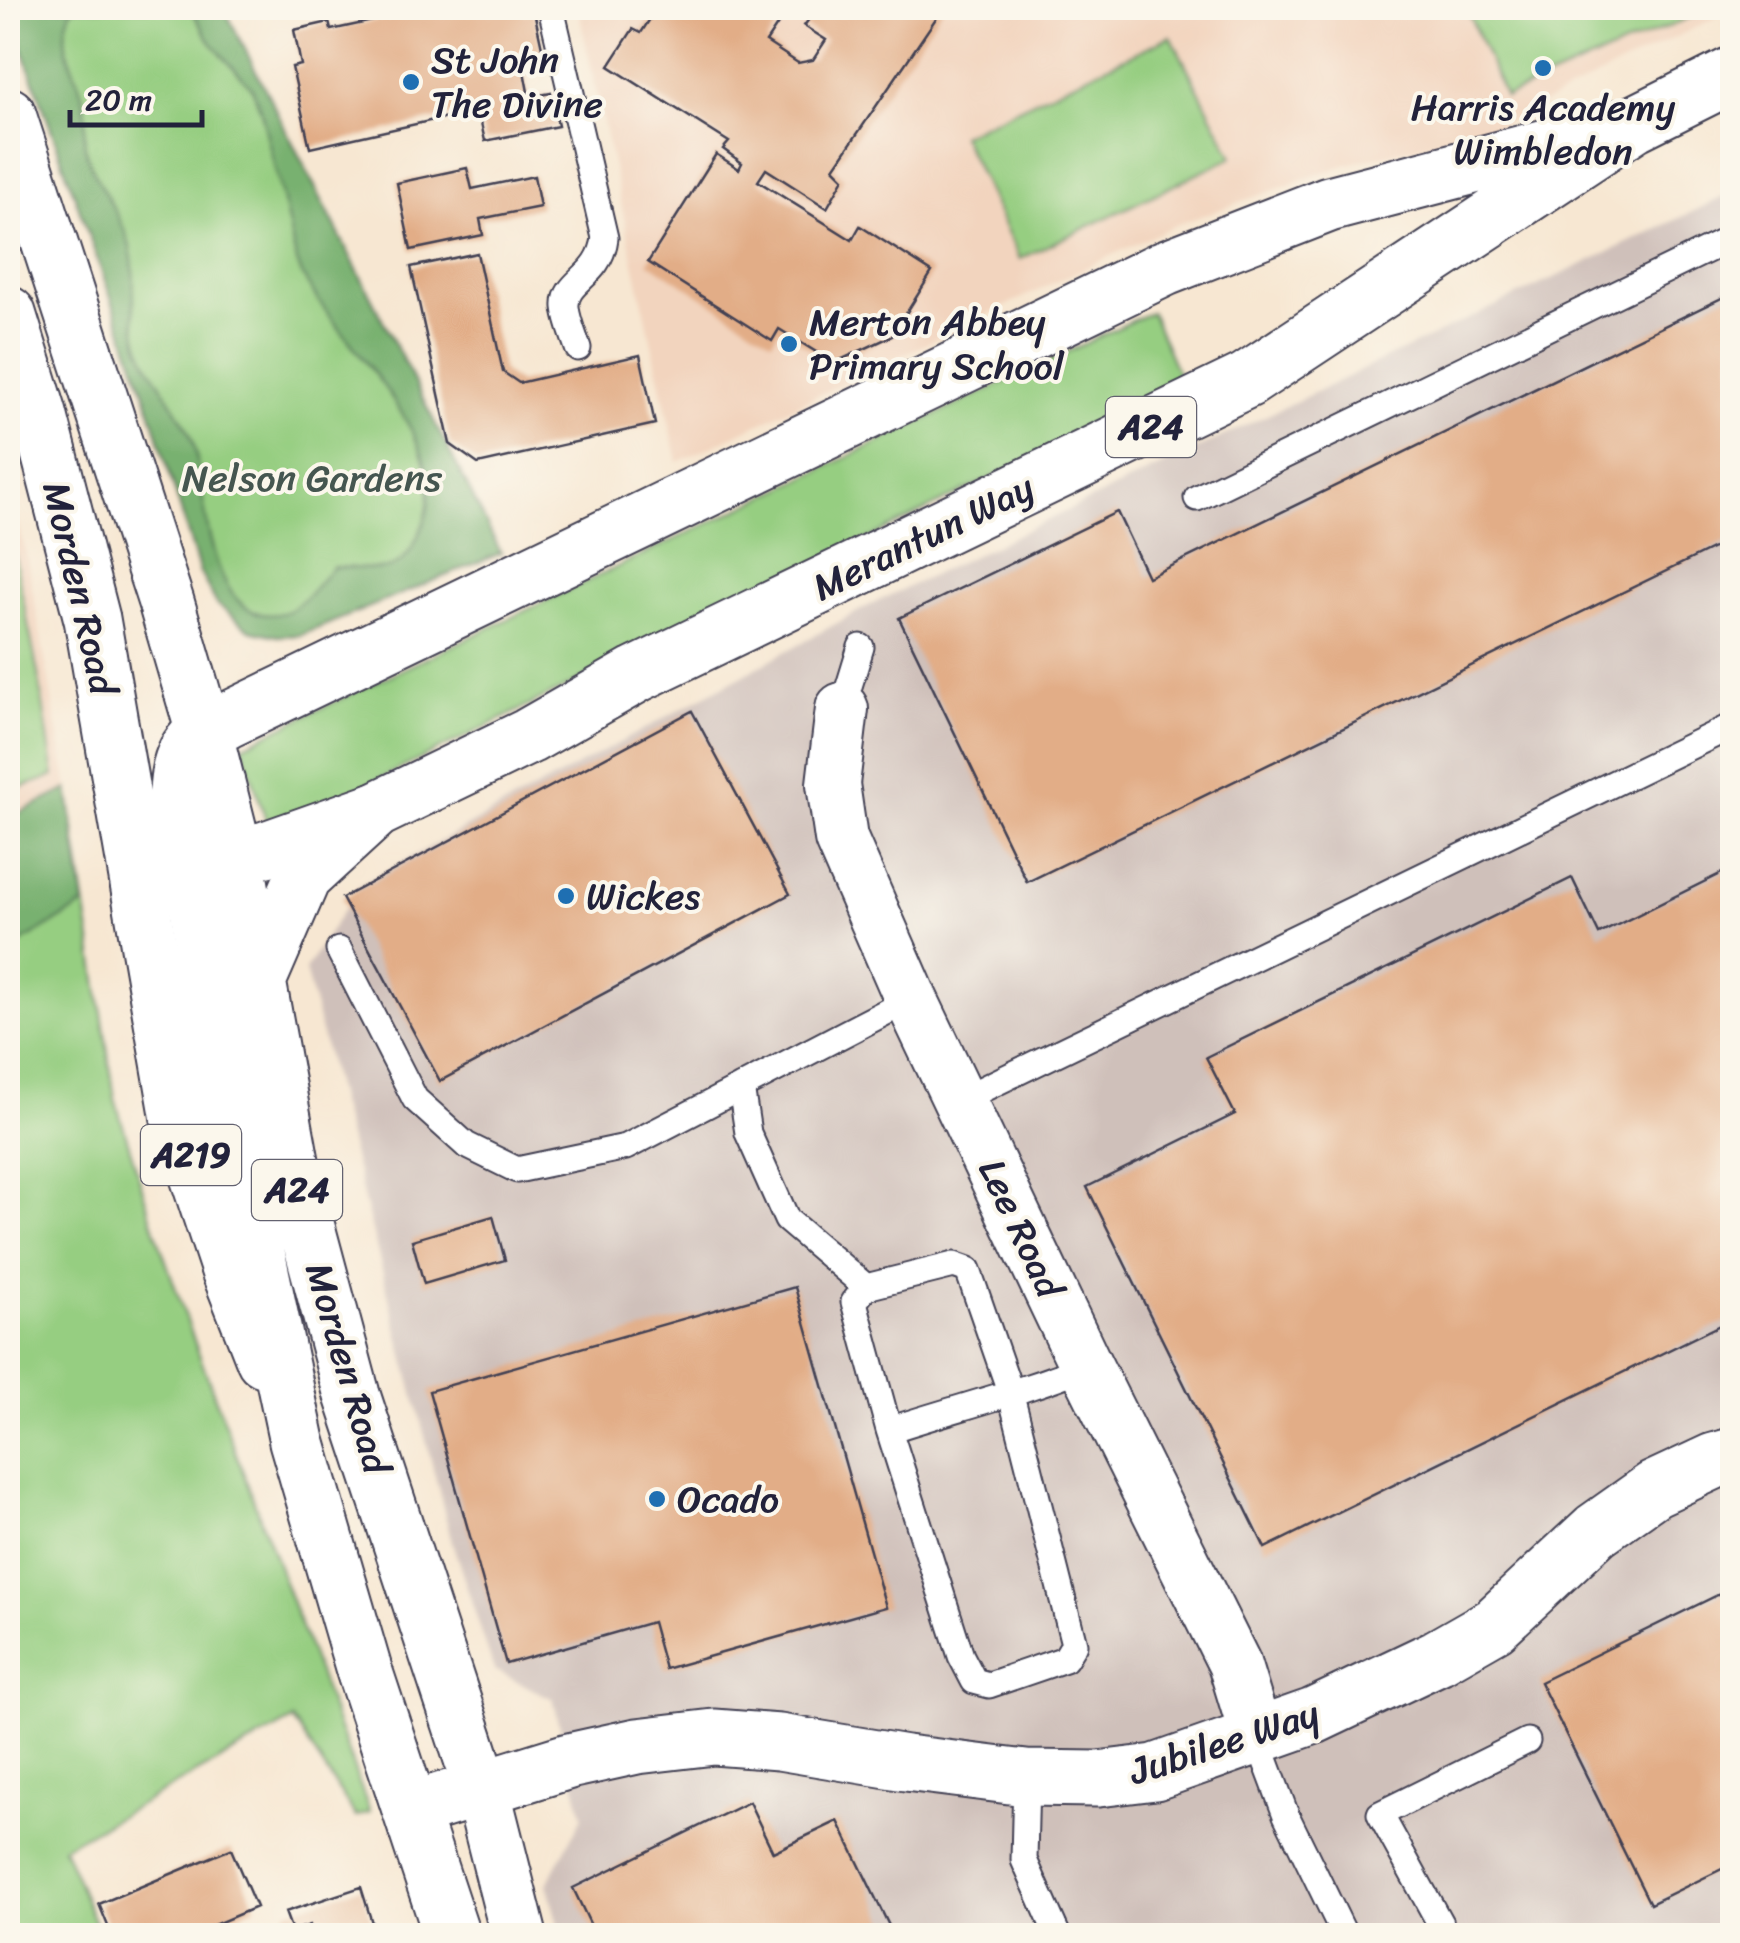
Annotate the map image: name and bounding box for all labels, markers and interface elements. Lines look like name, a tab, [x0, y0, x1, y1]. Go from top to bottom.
place label: St John The Divine	[431, 27, 603, 138]
marker: Harris Academy Wimbledon	[1532, 57, 1554, 79]
scale bar	[70, 65, 202, 127]
marker: St John The Divine	[400, 71, 422, 93]
text: 20 m	[85, 73, 152, 127]
place label: Harris Academy Wimbledon	[1411, 74, 1676, 185]
place label: Merton Abbey Primary School	[809, 289, 1065, 400]
marker: Merton Abbey Primary School	[778, 333, 800, 355]
road number: A24	[1106, 397, 1196, 457]
park label: Nelson Gardens	[182, 445, 443, 512]
street label: Merantun Way	[801, 455, 1046, 620]
street label: Morden Road	[22, 475, 137, 704]
place label: Wickes	[586, 863, 700, 930]
marker: Wickes	[555, 885, 577, 907]
road number: A219	[141, 1125, 241, 1185]
street label: Lee Road	[959, 1147, 1083, 1312]
road number: A24	[252, 1160, 342, 1220]
street label: Morden Road	[285, 1255, 410, 1484]
place label: Ocado	[677, 1466, 779, 1533]
marker: Ocado	[646, 1488, 668, 1510]
street label: Jubilee Way	[1119, 1680, 1328, 1805]

